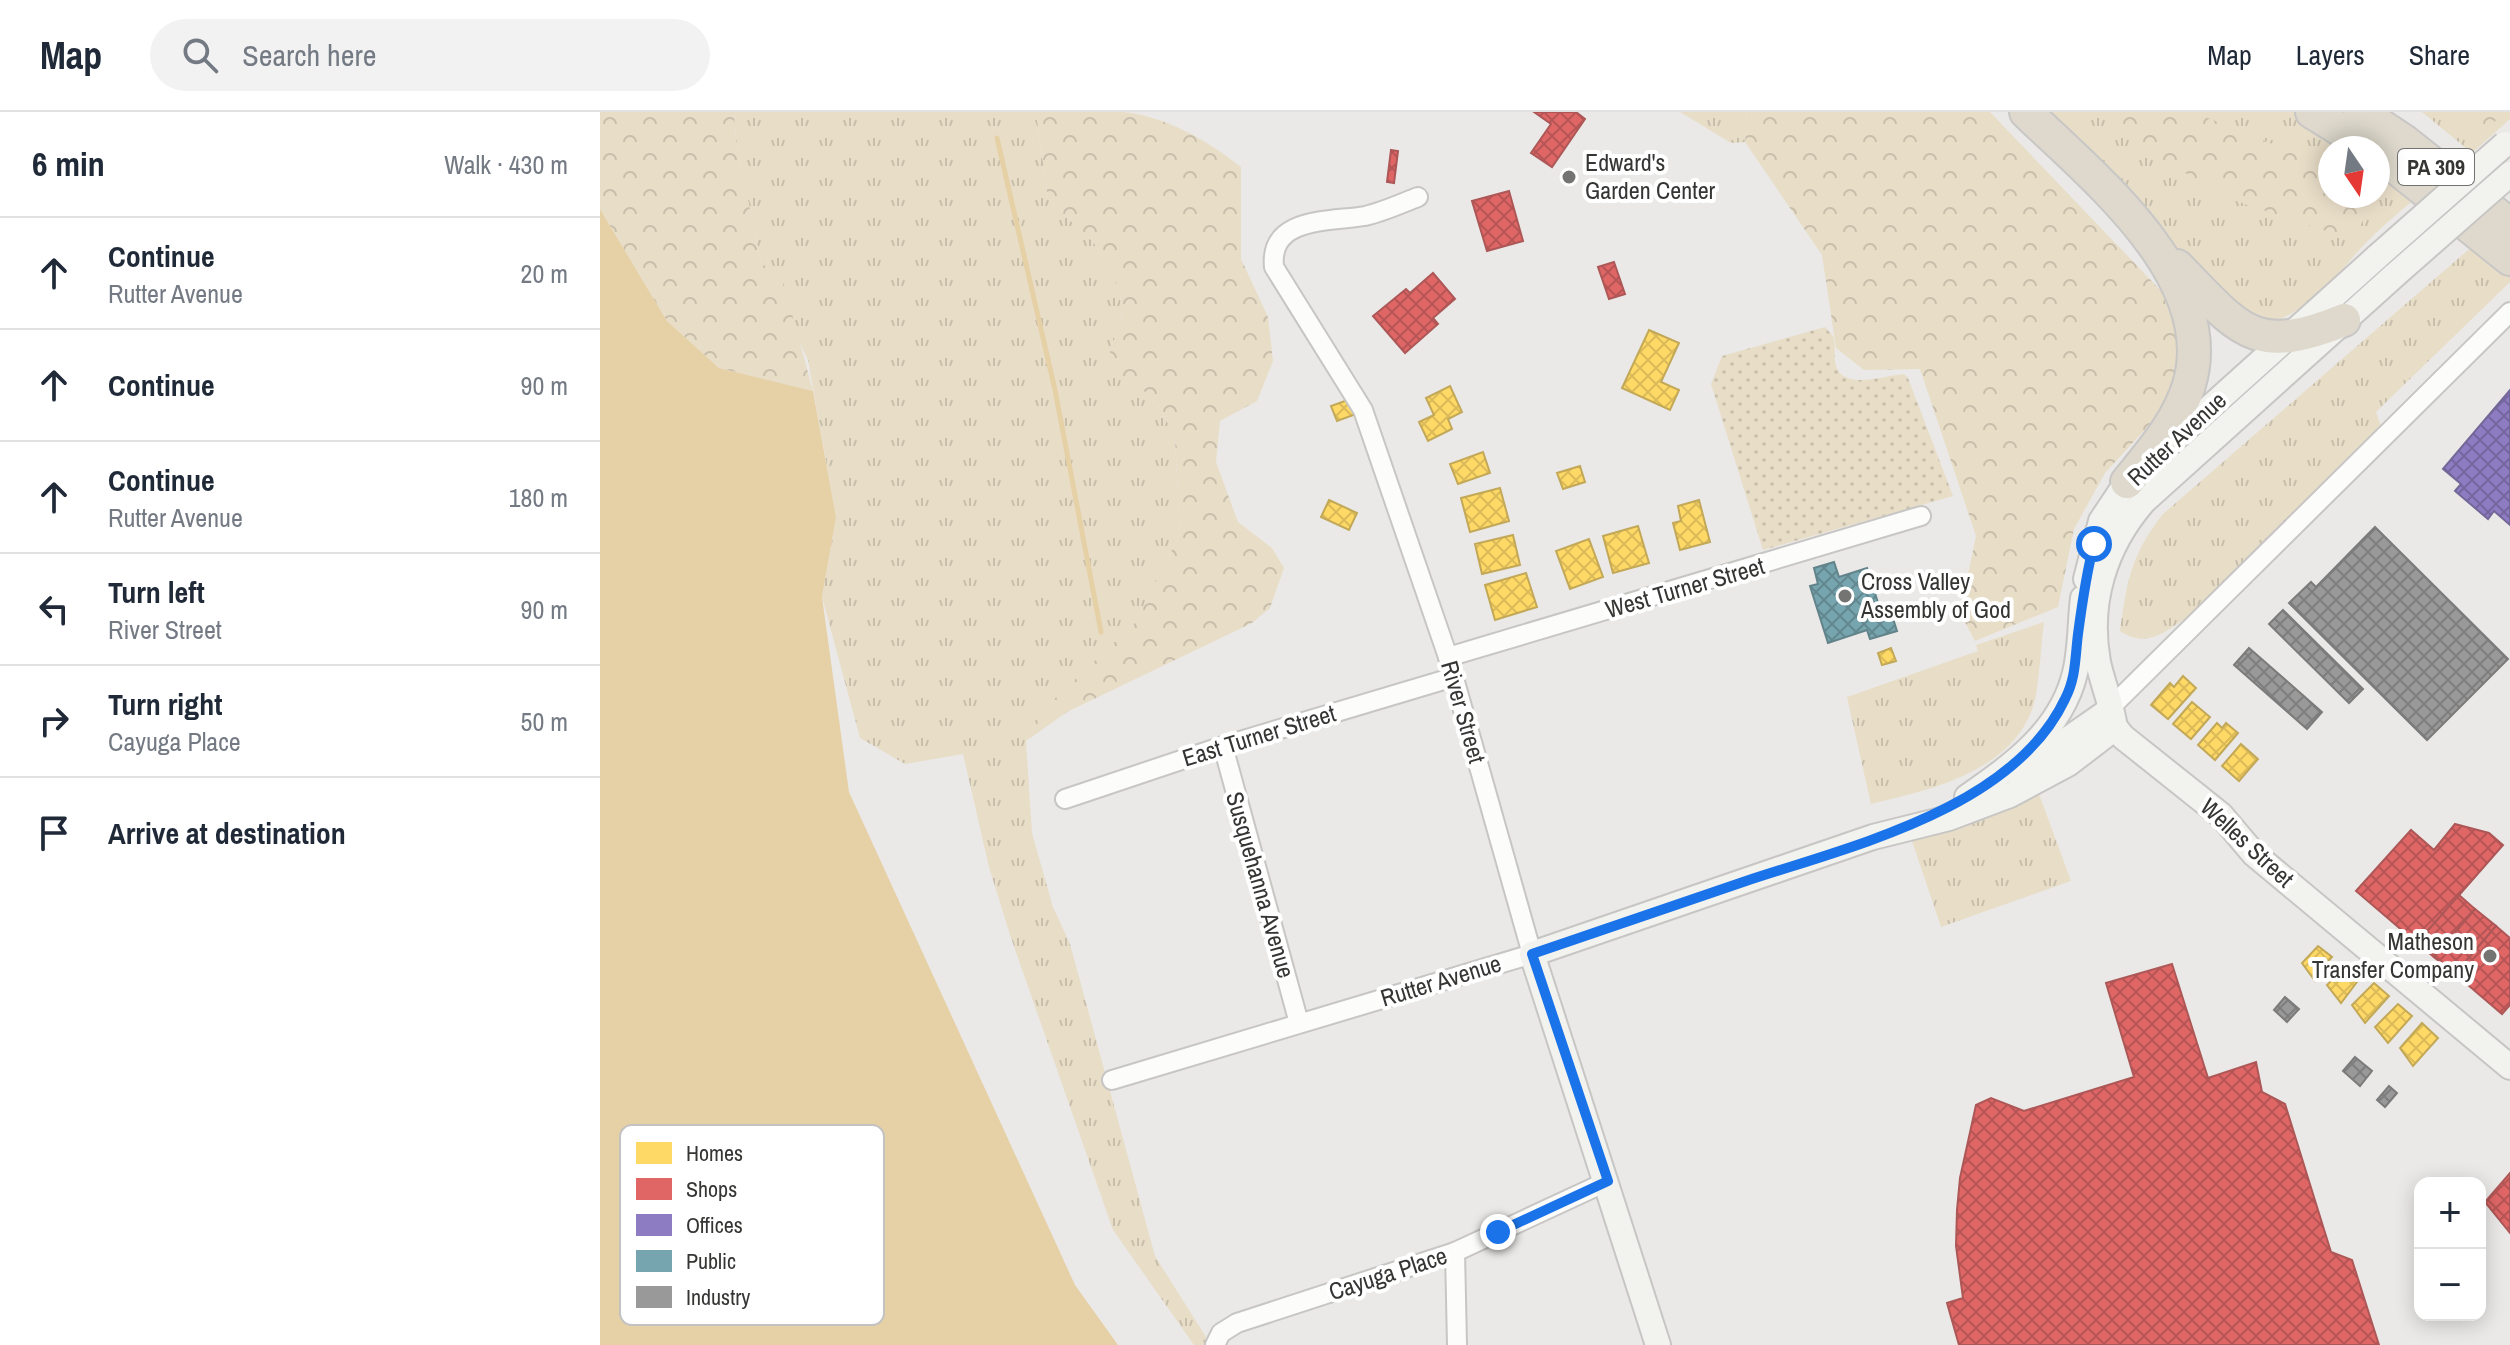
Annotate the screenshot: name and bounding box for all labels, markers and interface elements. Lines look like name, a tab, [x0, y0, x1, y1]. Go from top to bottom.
search box	[150, 19, 710, 91]
text: Map	[40, 30, 102, 81]
icon: search	[178, 33, 222, 77]
text: Search here	[242, 35, 376, 75]
text: Map	[2207, 36, 2252, 74]
text: Layers	[2296, 36, 2365, 74]
text: Share	[2409, 36, 2470, 74]
north arrow	[2318, 136, 2390, 208]
text: 6 min	[32, 141, 105, 187]
place label: Edward's Garden Center	[1585, 146, 1716, 206]
text: Walk · 430 m	[444, 147, 568, 182]
road number: PA 309	[2398, 149, 2474, 185]
marker: Edward's Garden Center	[1560, 168, 1578, 186]
text: Continue	[108, 236, 215, 276]
icon: ahead	[32, 251, 76, 295]
text: 20 m	[521, 256, 568, 291]
text: Rutter Avenue	[108, 276, 243, 311]
icon: ahead	[32, 363, 76, 407]
text: Continue	[108, 365, 215, 405]
text: 90 m	[521, 368, 568, 403]
street label: Rutter Avenue	[2120, 384, 2233, 492]
text: Continue	[108, 460, 215, 500]
icon: ahead	[32, 475, 76, 519]
text: 180 m	[509, 480, 568, 515]
text: Rutter Avenue	[108, 500, 243, 535]
route start	[2076, 526, 2112, 562]
street label: West Turner Street	[1602, 549, 1768, 625]
place label: Cross Valley Assembly of God	[1860, 565, 2011, 625]
text: Turn left	[108, 572, 205, 612]
icon: left	[32, 587, 76, 631]
marker: Cross Valley Assembly of God	[1836, 587, 1854, 605]
text: 90 m	[521, 592, 568, 627]
text: River Street	[108, 612, 222, 647]
street label: River Street	[1434, 657, 1494, 767]
text: Turn right	[108, 684, 222, 724]
street label: East Turner Street	[1178, 696, 1340, 774]
icon: right	[32, 699, 76, 743]
text: 50 m	[521, 704, 568, 739]
text: Cayuga Place	[108, 724, 241, 759]
street label: Susquehanna Avenue	[1219, 788, 1303, 982]
street label: Welles Street	[2194, 791, 2302, 894]
icon: arrive	[32, 811, 76, 855]
text: Arrive at destination	[108, 813, 346, 853]
place label: Matheson Transfer Company	[2312, 925, 2474, 985]
street label: Rutter Avenue	[1377, 947, 1505, 1014]
marker: Matheson Transfer Company	[2481, 947, 2499, 965]
legend	[620, 1125, 884, 1325]
text: Homes	[686, 1138, 743, 1168]
text: Shops	[686, 1174, 737, 1204]
map controls	[2414, 1177, 2486, 1321]
button: +	[2414, 1177, 2486, 1249]
text: Offices	[686, 1210, 743, 1240]
route end	[1480, 1214, 1516, 1250]
street label: Cayuga Place	[1324, 1239, 1451, 1307]
text: Public	[686, 1246, 736, 1276]
button: −	[2414, 1249, 2486, 1321]
text: Industry	[686, 1282, 750, 1312]

